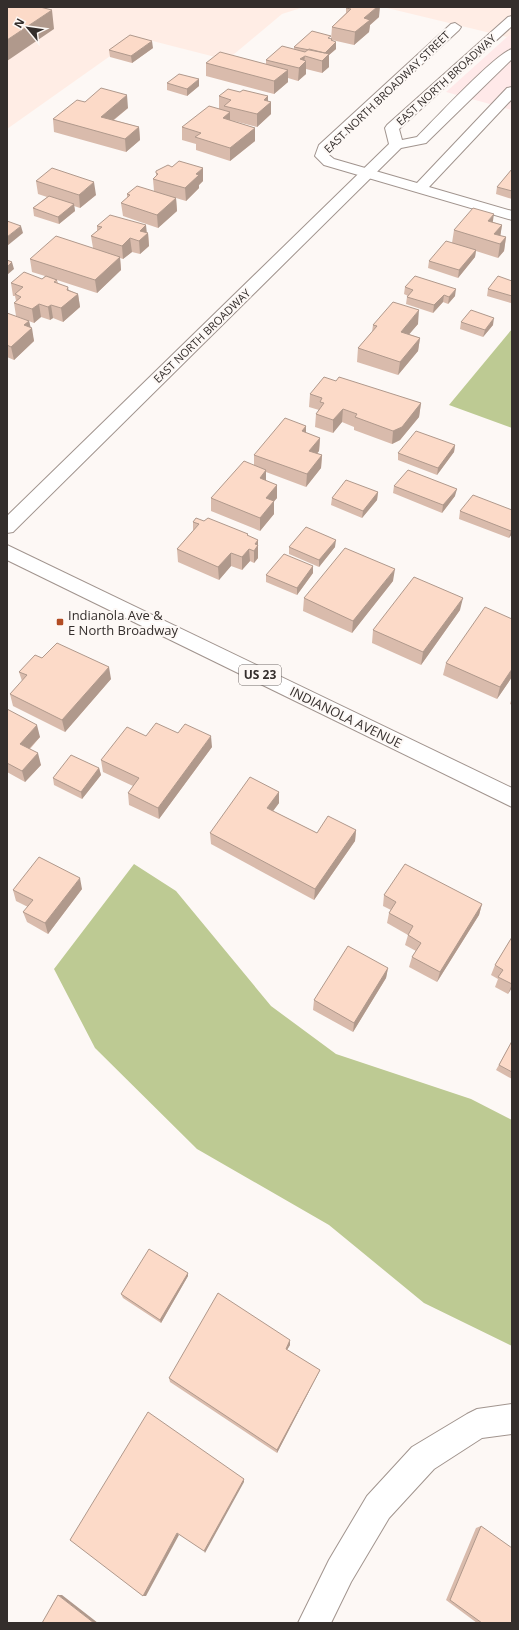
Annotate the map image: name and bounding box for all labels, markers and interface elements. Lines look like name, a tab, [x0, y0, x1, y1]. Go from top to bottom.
north arrow	[8, 8, 48, 48]
text: N	[10, 15, 28, 30]
street label: EAST NORTH BROADWAY STREET	[321, 27, 453, 156]
street label: EAST NORTH BROADWAY	[393, 30, 499, 128]
street label: EAST NORTH BROADWAY	[150, 285, 254, 386]
place label: Indianola Ave & E North Broadway	[68, 606, 179, 639]
marker: Indianola Ave & E North Broadway	[55, 617, 65, 627]
road number: US 23	[239, 665, 281, 685]
street label: INDIANOLA AVENUE	[287, 682, 405, 752]

